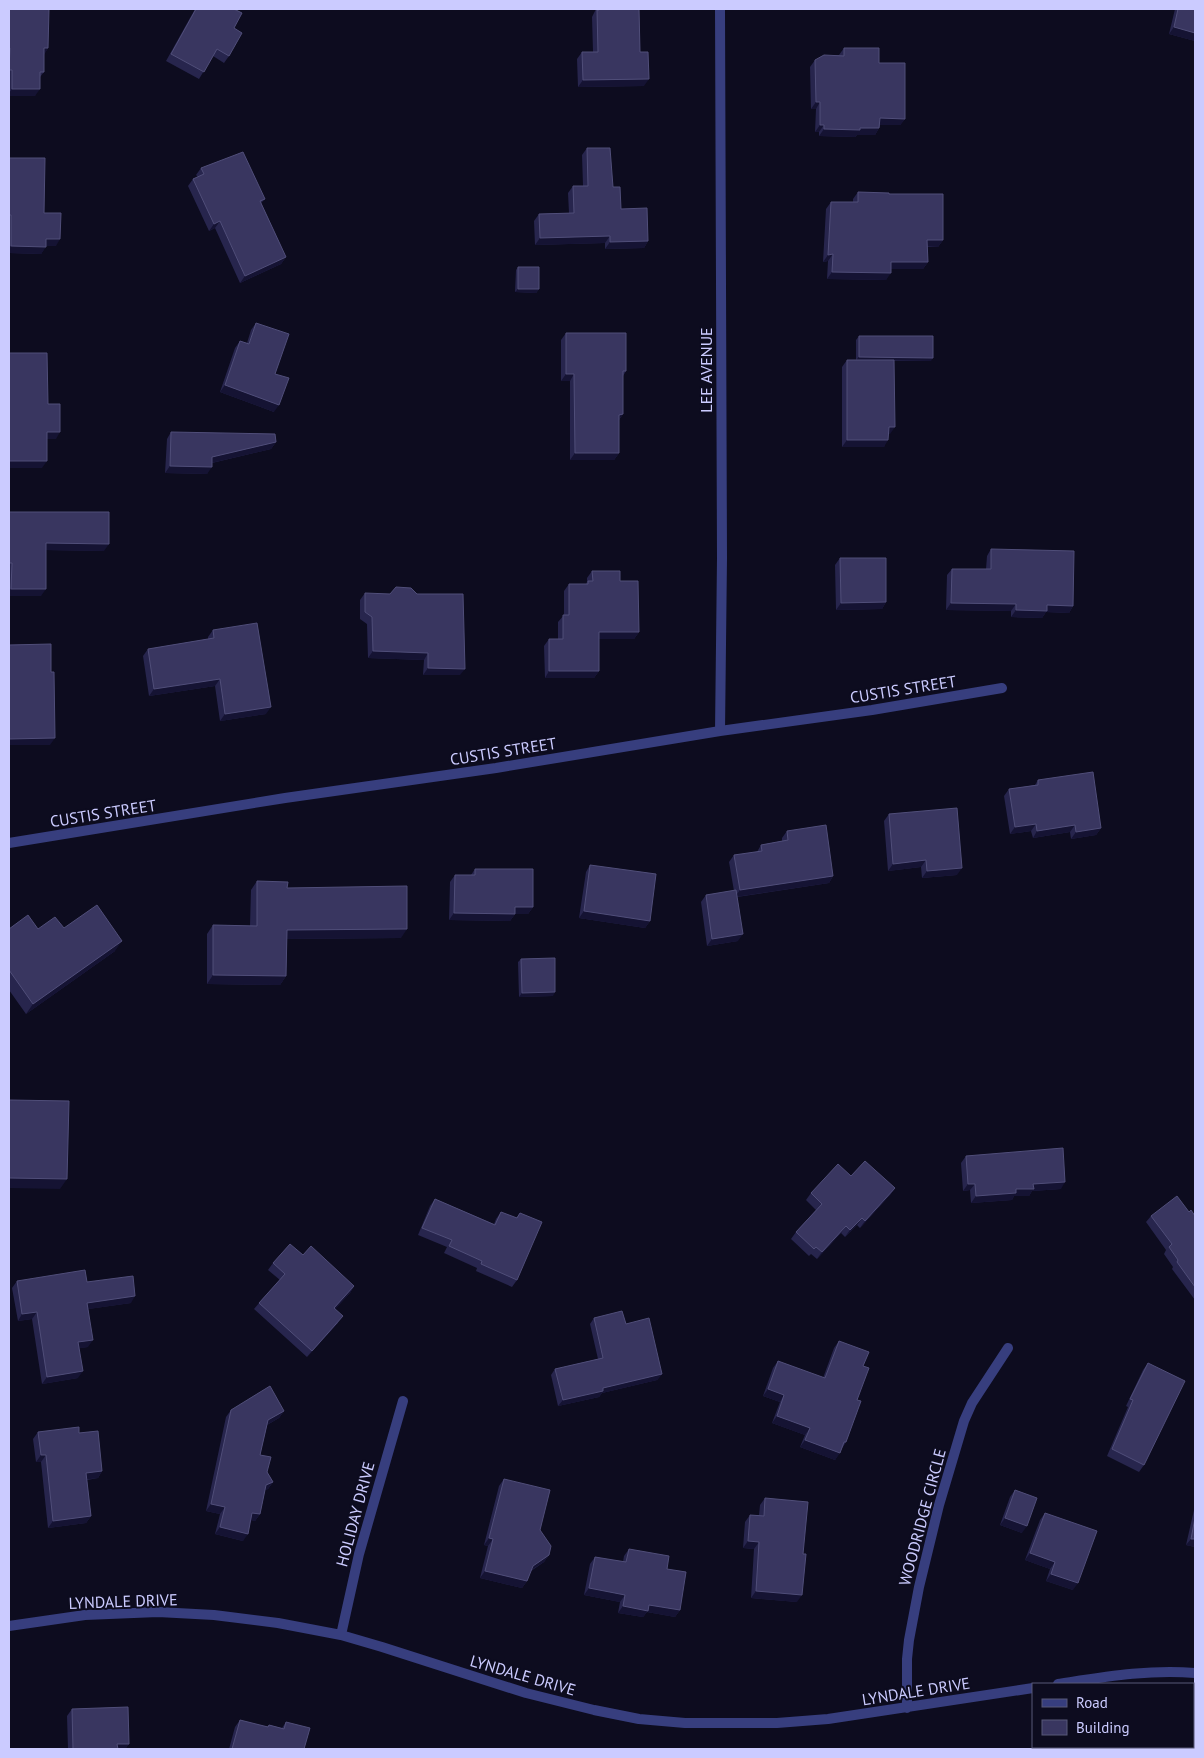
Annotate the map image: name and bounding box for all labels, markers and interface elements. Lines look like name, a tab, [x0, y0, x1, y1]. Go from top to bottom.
street label: LEE AVENUE	[696, 327, 716, 413]
street label: CUSTIS STREET	[848, 671, 958, 707]
street label: CUSTIS STREET	[448, 733, 558, 769]
street label: CUSTIS STREET	[48, 795, 158, 831]
street label: WOODRIDGE CIRCLE	[894, 1446, 950, 1588]
street label: HOLIDAY DRIVE	[331, 1459, 379, 1569]
street label: LYNDALE DRIVE	[68, 1589, 178, 1613]
street label: LYNDALE DRIVE	[468, 1650, 578, 1700]
street label: LYNDALE DRIVE	[861, 1673, 971, 1709]
legend	[1032, 1683, 1194, 1748]
text: Road	[1076, 1693, 1108, 1712]
text: Building	[1076, 1718, 1130, 1737]

